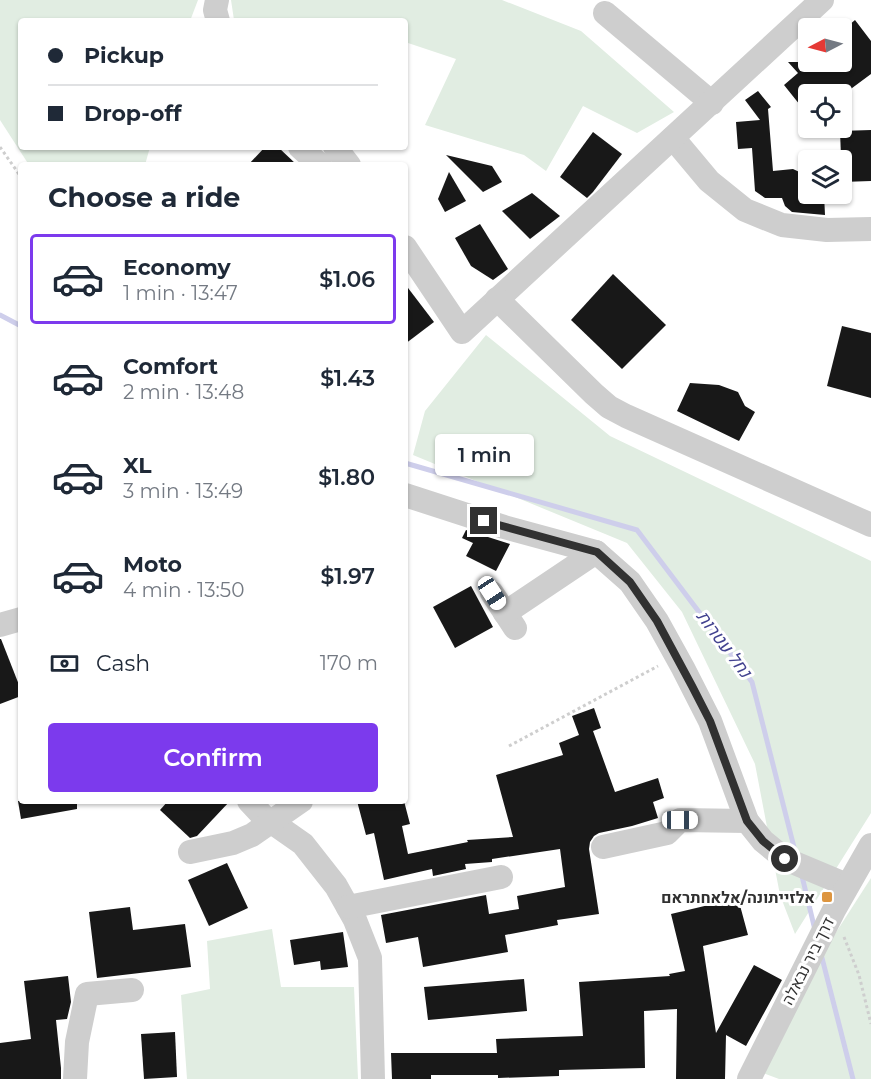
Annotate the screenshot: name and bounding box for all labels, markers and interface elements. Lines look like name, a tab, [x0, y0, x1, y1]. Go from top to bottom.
north arrow	[798, 18, 852, 72]
map controls	[798, 18, 852, 204]
text: Pickup	[84, 42, 164, 69]
button: locate	[798, 84, 852, 138]
text: Drop-off	[84, 100, 182, 127]
button: layers	[798, 150, 852, 204]
text: Choose a ride	[48, 181, 240, 214]
icon: car	[51, 252, 105, 306]
text: Economy	[123, 254, 231, 281]
text: $1.06	[319, 266, 375, 293]
text: 1 min · 13:47	[123, 281, 238, 305]
icon: car	[51, 351, 105, 405]
text: Comfort	[123, 353, 218, 380]
text: $1.43	[320, 365, 375, 392]
text: 2 min · 13:48	[123, 380, 244, 404]
callout: 1 min	[434, 434, 534, 476]
text: 1 min	[458, 443, 511, 467]
icon: car	[51, 450, 105, 504]
text: XL	[123, 452, 152, 479]
text: $1.80	[318, 464, 375, 491]
text: 3 min · 13:49	[123, 479, 243, 503]
route end	[470, 507, 497, 534]
icon: car	[51, 549, 105, 603]
text: Moto	[123, 551, 182, 578]
text: $1.97	[321, 563, 375, 590]
car	[475, 573, 509, 613]
text: 4 min · 13:50	[123, 578, 244, 602]
water label: נחל עטרות	[692, 606, 757, 683]
icon: cash	[48, 647, 81, 680]
text: Cash	[96, 650, 150, 677]
text: 170 m	[320, 651, 378, 675]
button: Confirm	[48, 723, 378, 792]
car	[662, 811, 698, 829]
route start	[771, 845, 798, 872]
place label: אלזייתונה/אלאחתראם	[661, 888, 815, 907]
marker: אלזייתונה/אלאחתראם	[820, 890, 834, 904]
street label: דרך ביר נבאלה	[778, 914, 838, 1008]

